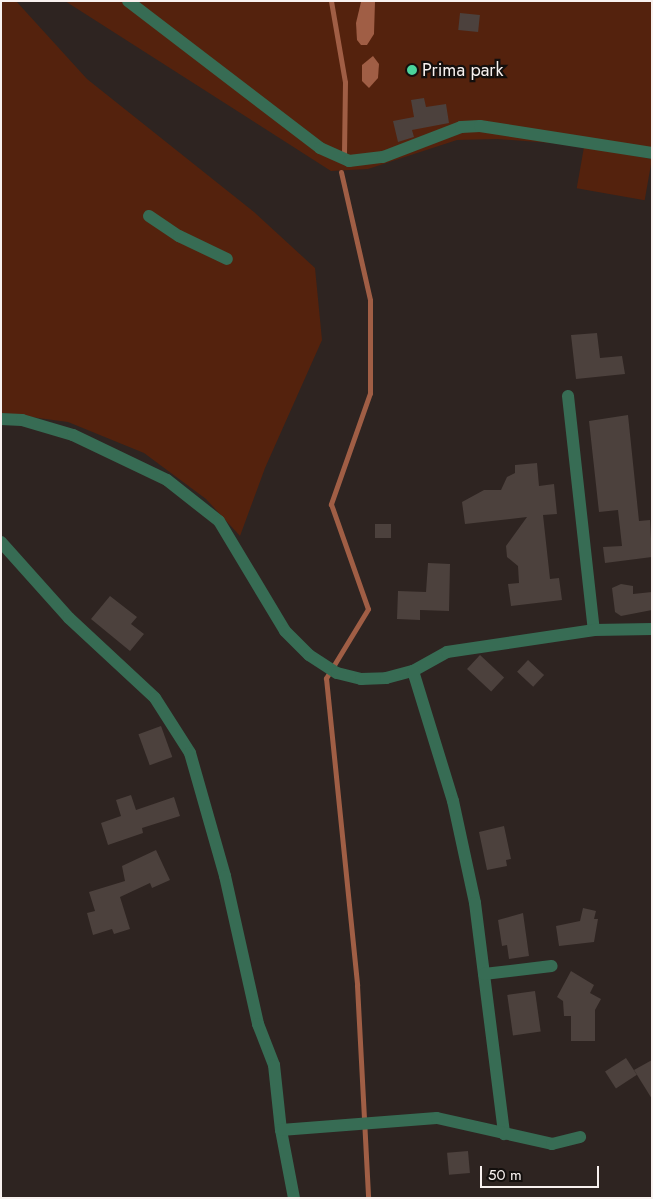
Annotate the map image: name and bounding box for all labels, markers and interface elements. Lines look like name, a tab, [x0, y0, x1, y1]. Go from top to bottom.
place label: Prima park	[422, 59, 503, 81]
marker: Prima park	[406, 64, 418, 76]
scale bar	[483, 1156, 602, 1188]
text: 50 m	[488, 1164, 522, 1186]

